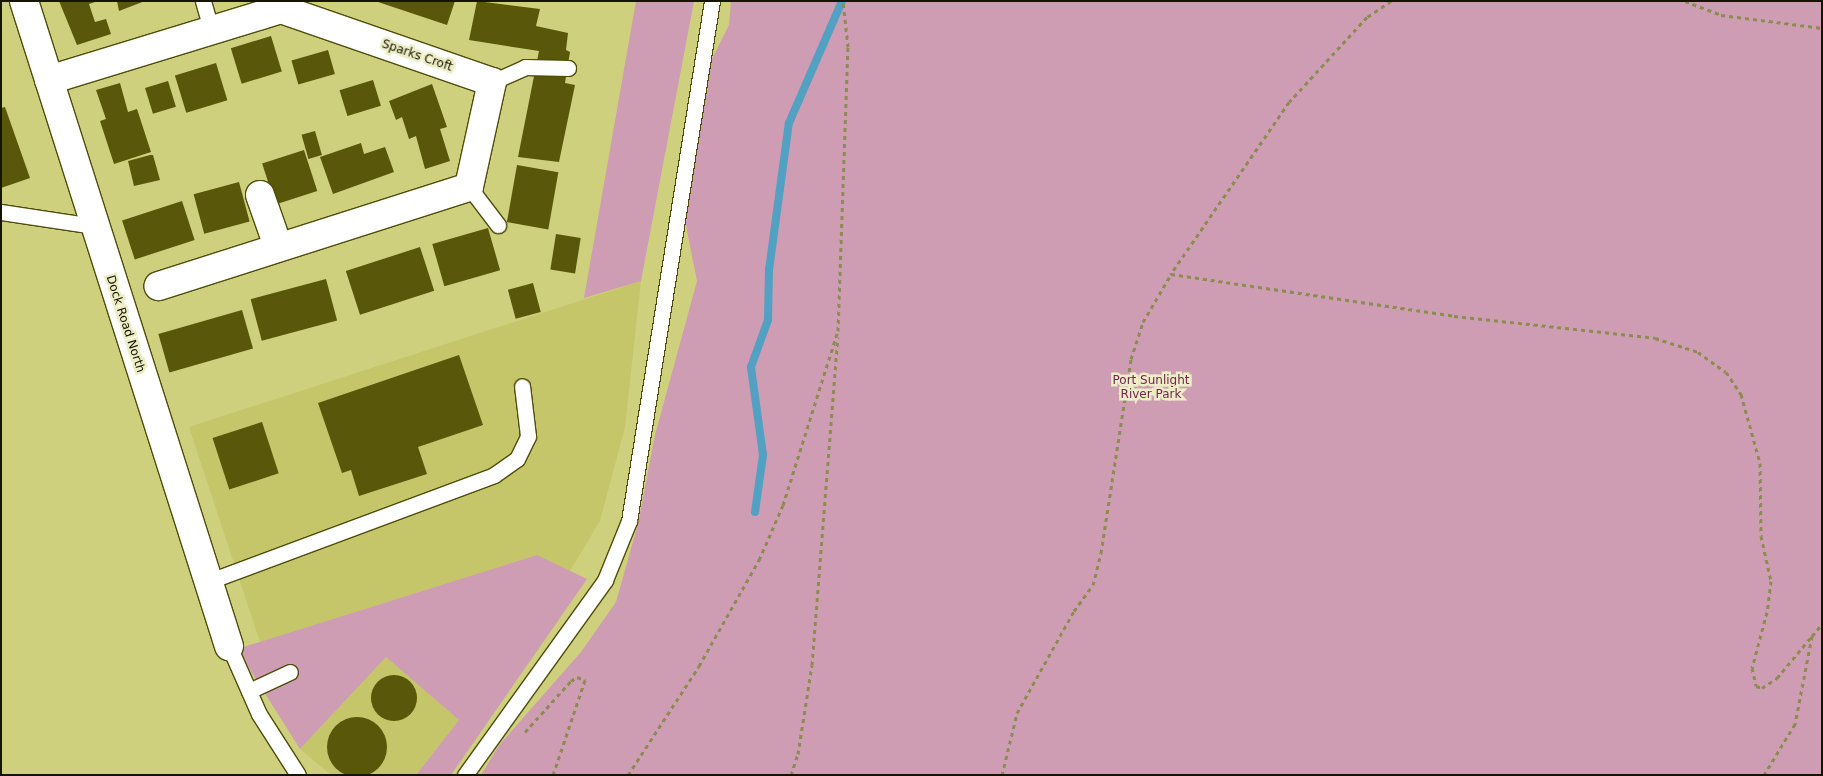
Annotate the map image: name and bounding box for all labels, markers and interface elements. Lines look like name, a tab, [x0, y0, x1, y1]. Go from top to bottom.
street label: Sparks Croft	[380, 37, 454, 75]
street label: Dock Road North	[102, 274, 148, 374]
park label: Port Sunlight River Park	[1112, 374, 1190, 402]

